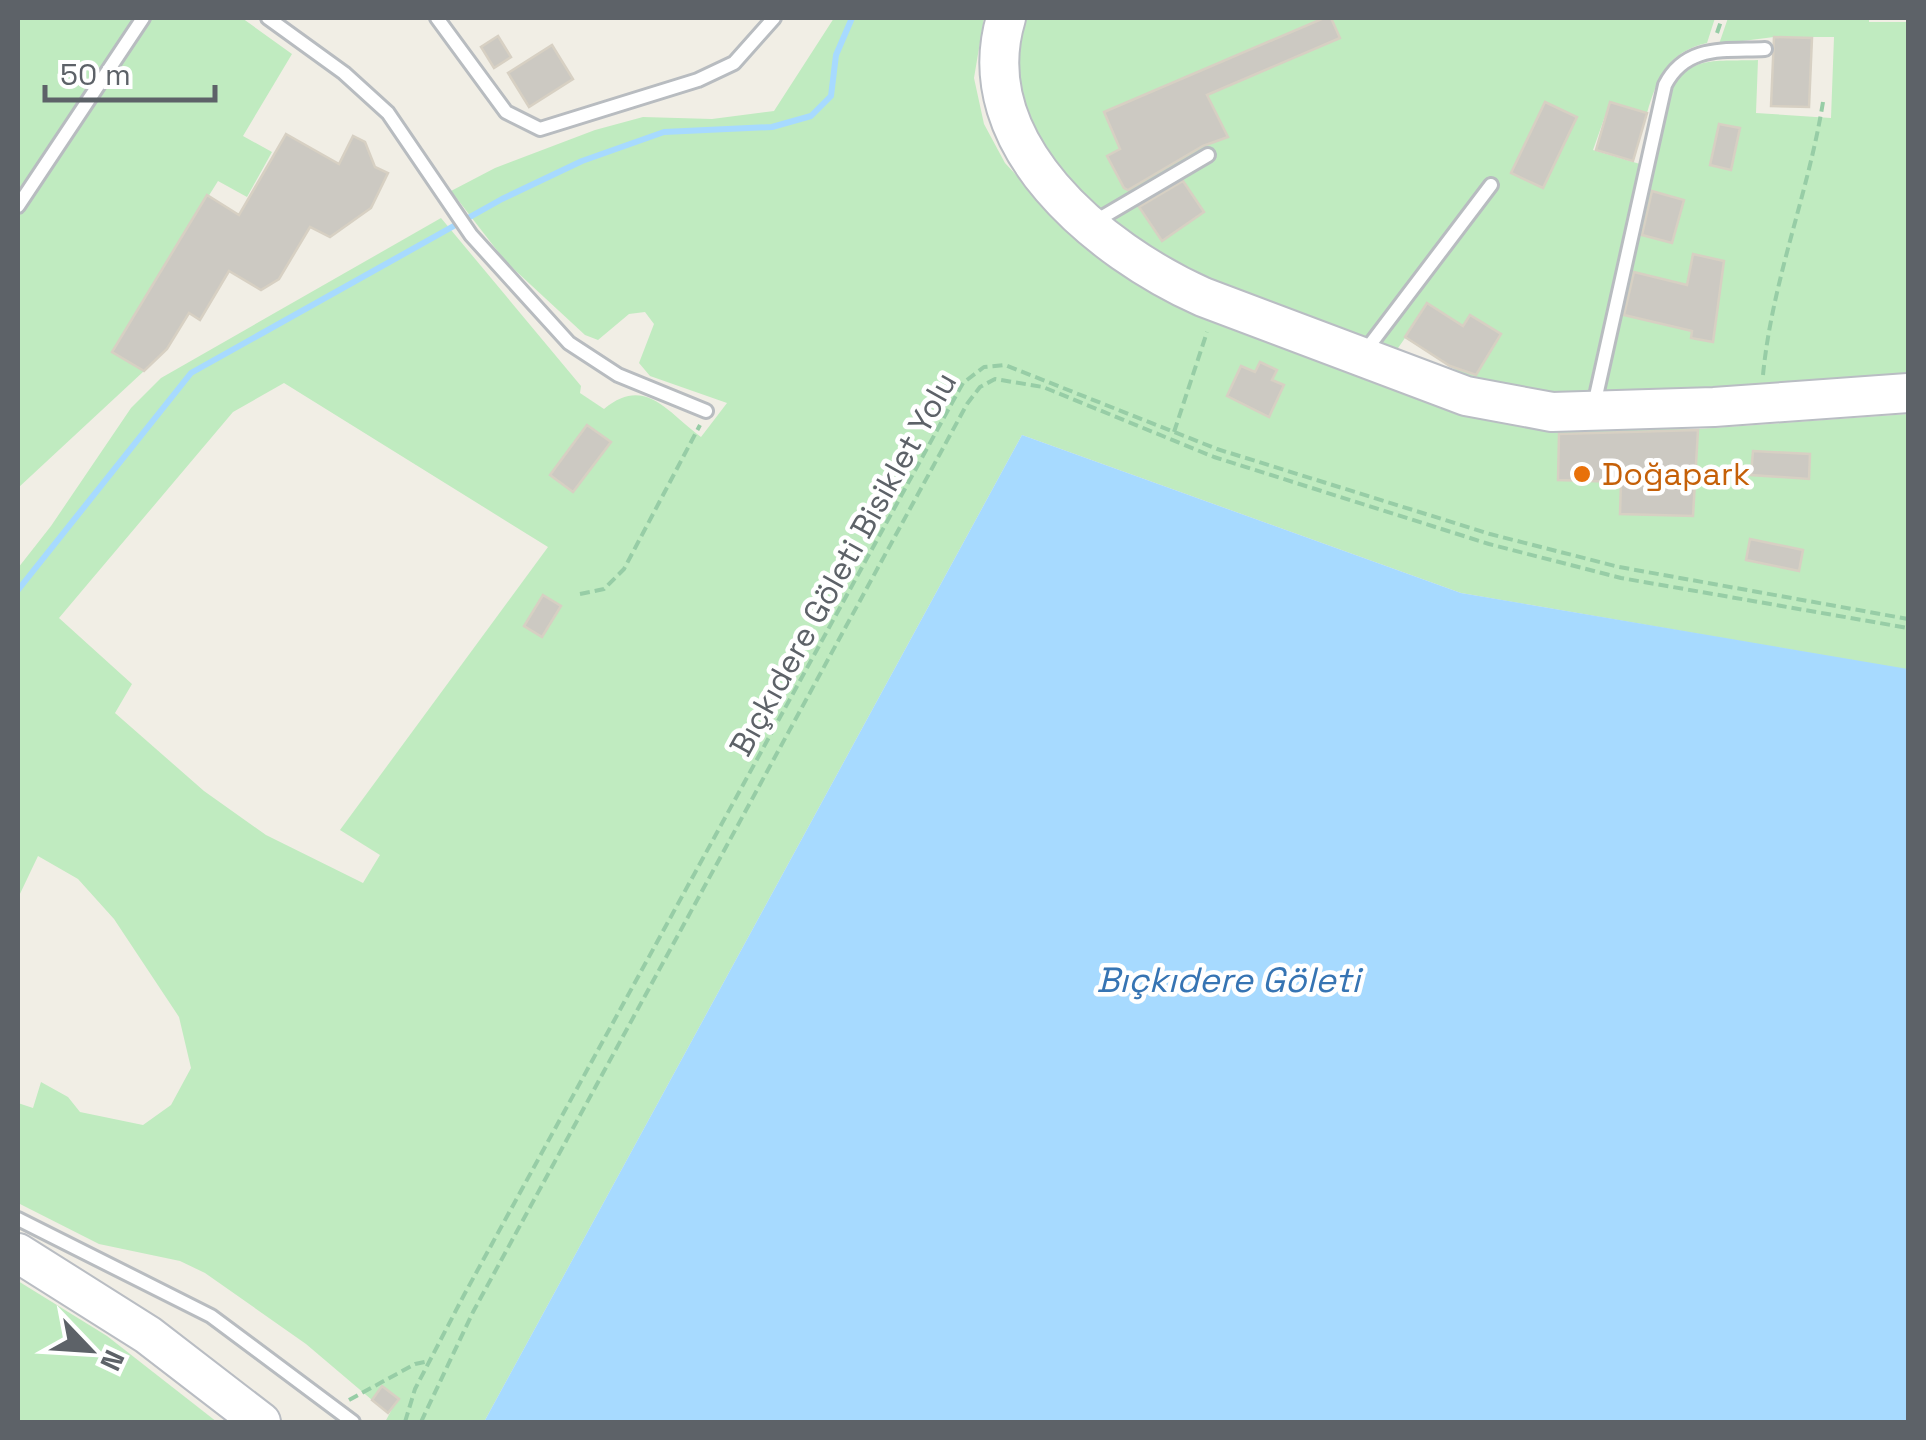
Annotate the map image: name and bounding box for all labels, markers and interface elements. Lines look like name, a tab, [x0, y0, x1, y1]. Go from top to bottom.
scale bar	[45, 40, 215, 102]
text: 50 m	[60, 55, 131, 94]
street label: Bıçkıdere Göleti Bisiklet Yolu	[721, 365, 965, 763]
place label: Doğapark	[1602, 454, 1750, 494]
marker: Doğapark	[1571, 463, 1593, 485]
water label: Bıçkıdere Göleti	[1096, 958, 1364, 1002]
north arrow	[40, 1300, 140, 1400]
text: N	[92, 1344, 133, 1377]

